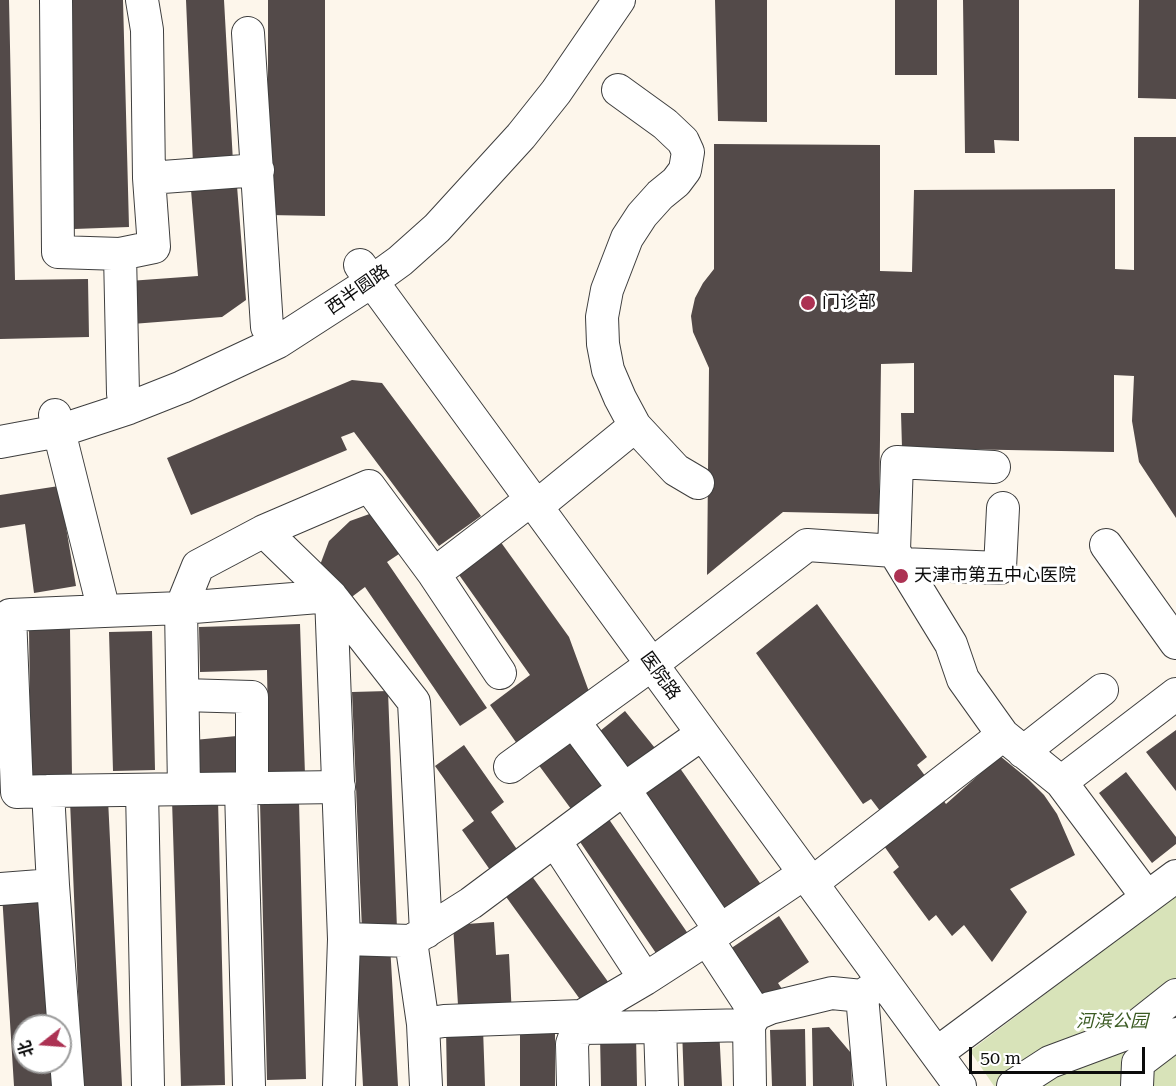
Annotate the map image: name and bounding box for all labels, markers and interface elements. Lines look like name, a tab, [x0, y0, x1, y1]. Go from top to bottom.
street label: 西半圆路	[322, 261, 394, 319]
place label: 门诊部	[822, 292, 876, 314]
marker: 门诊部	[799, 294, 817, 312]
place label: 天津市第五中心医院	[914, 565, 1076, 587]
marker: 天津市第五中心医院	[892, 567, 910, 585]
street label: 医院路	[635, 648, 685, 704]
park label: 河滨公园	[1076, 1011, 1148, 1033]
north arrow	[12, 1014, 72, 1074]
scale bar	[972, 1035, 1148, 1073]
text: 北	[15, 1038, 38, 1059]
text: 50 m	[980, 1047, 1021, 1068]

